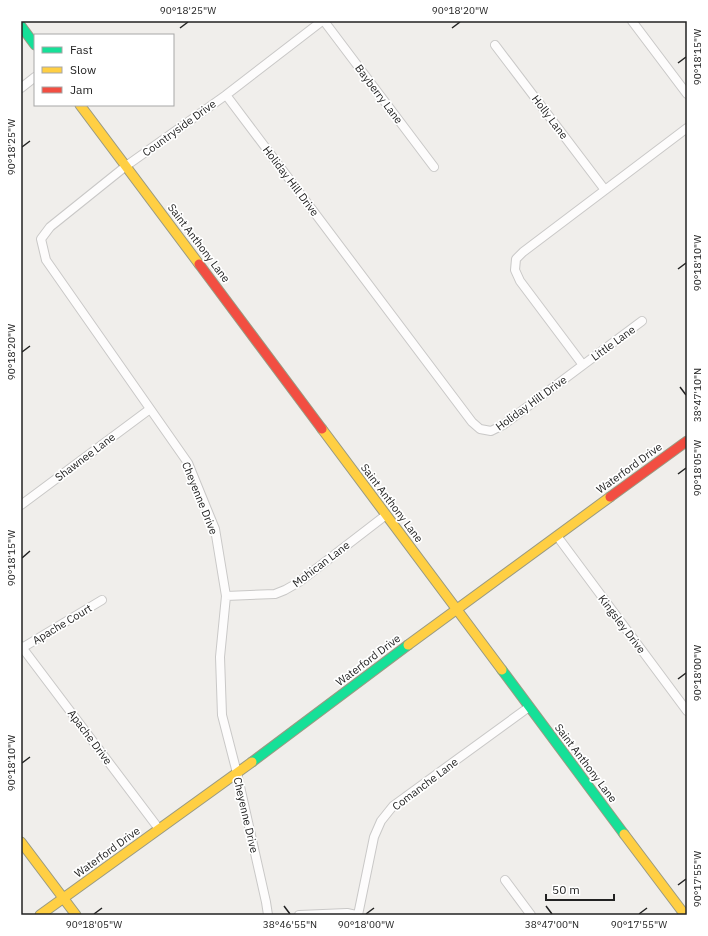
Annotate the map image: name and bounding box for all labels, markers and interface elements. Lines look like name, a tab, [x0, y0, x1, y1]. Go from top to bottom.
text: 90°18'25"W	[160, 4, 216, 17]
text: 90°18'20"W	[432, 4, 488, 17]
text: 90°18'15"W	[691, 29, 704, 85]
legend	[34, 34, 174, 106]
text: Fast	[70, 42, 93, 57]
street label: Bayberry Lane	[352, 61, 406, 127]
text: Slow	[70, 62, 96, 77]
text: Jam	[70, 82, 93, 97]
street label: Holly Lane	[529, 92, 571, 142]
street label: Countryside Drive	[139, 97, 219, 159]
text: 90°18'25"W	[5, 119, 18, 175]
street label: Holiday Hill Drive	[260, 143, 322, 219]
street label: Saint Anthony Lane	[165, 201, 233, 285]
text: 90°18'10"W	[691, 235, 704, 291]
street label: Little Lane	[588, 322, 638, 364]
text: 90°18'20"W	[5, 324, 18, 380]
text: 38°47'10"N	[691, 368, 704, 422]
street label: Holiday Hill Drive	[493, 372, 569, 434]
street label: Shawnee Lane	[52, 430, 118, 484]
street label: Waterford Drive	[593, 440, 665, 496]
text: 90°18'05"W	[691, 440, 704, 496]
street label: Cheyenne Drive	[179, 460, 221, 536]
street label: Saint Anthony Lane	[358, 461, 426, 545]
text: 90°18'15"W	[5, 530, 18, 586]
street label: Mohican Lane	[290, 538, 352, 590]
street label: Kingsley Drive	[595, 592, 649, 656]
street label: Apache Court	[30, 601, 94, 647]
street label: Waterford Drive	[333, 631, 403, 689]
text: 90°18'00"W	[691, 645, 704, 701]
street label: Apache Drive	[65, 707, 115, 767]
street label: Saint Anthony Lane	[552, 721, 620, 805]
text: 90°18'10"W	[5, 735, 18, 791]
street label: Comanche Lane	[389, 755, 461, 813]
street label: Cheyenne Drive	[230, 776, 262, 854]
street label: Waterford Drive	[71, 824, 143, 880]
text: 90°17'55"W	[691, 851, 704, 907]
scale bar	[546, 876, 614, 902]
text: 50 m	[552, 882, 580, 897]
text: 90°18'05"W	[66, 918, 122, 931]
text: 38°46'55"N	[263, 918, 317, 931]
text: 90°18'00"W	[338, 918, 394, 931]
text: 38°47'00"N	[525, 918, 579, 931]
text: 90°17'55"W	[611, 918, 667, 931]

